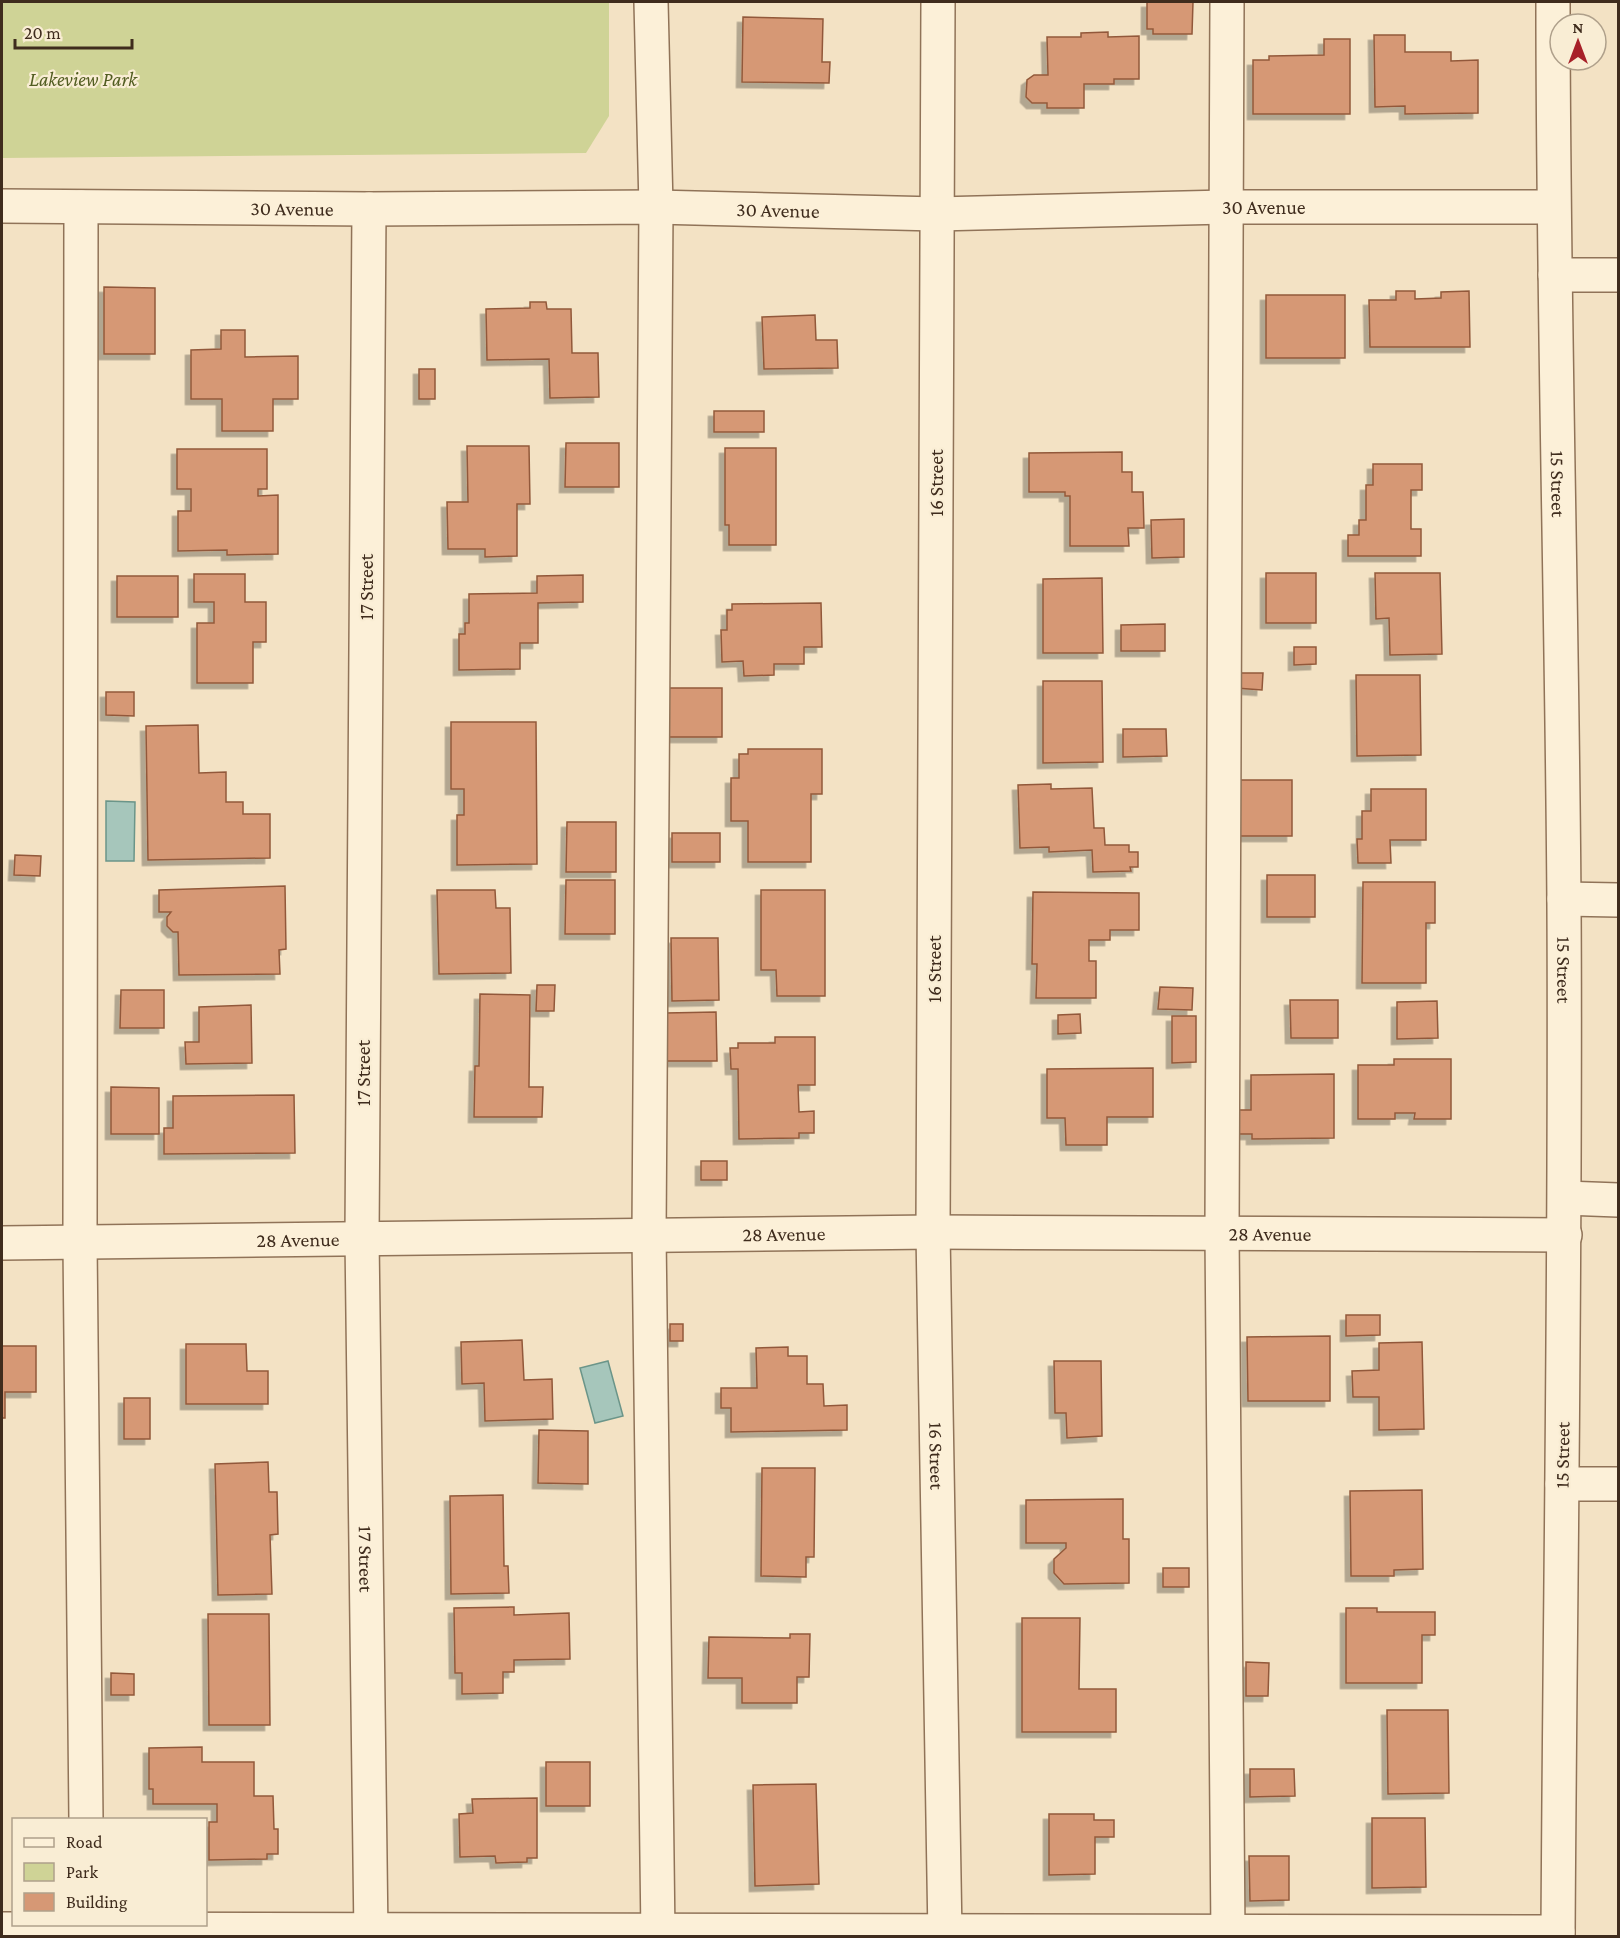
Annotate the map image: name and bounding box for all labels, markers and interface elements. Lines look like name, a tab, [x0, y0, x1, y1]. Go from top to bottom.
scale bar	[15, 12, 132, 50]
north arrow	[1548, 12, 1608, 72]
text: N	[1573, 19, 1584, 36]
text: 20 m	[24, 23, 61, 43]
park label: Lakeview Park	[29, 68, 138, 90]
street label: 30 Avenue	[1222, 196, 1306, 218]
street label: 30 Avenue	[250, 197, 334, 220]
street label: 30 Avenue	[736, 198, 820, 222]
street label: 16 Street	[925, 449, 947, 517]
street label: 15 Street	[1547, 450, 1570, 518]
street label: 17 Street	[355, 553, 377, 620]
street label: 16 Street	[923, 935, 945, 1003]
street label: 15 Street	[1553, 937, 1575, 1004]
street label: 17 Street	[352, 1039, 374, 1106]
street label: 28 Avenue	[742, 1222, 826, 1245]
street label: 28 Avenue	[1228, 1222, 1312, 1245]
street label: 28 Avenue	[256, 1228, 340, 1251]
street label: 15 Street	[1550, 1421, 1574, 1489]
street label: 16 Street	[925, 1422, 948, 1490]
street label: 17 Street	[355, 1526, 378, 1593]
legend	[12, 1818, 207, 1926]
text: Road	[66, 1832, 103, 1852]
text: Park	[66, 1862, 98, 1882]
text: Building	[66, 1892, 128, 1912]

